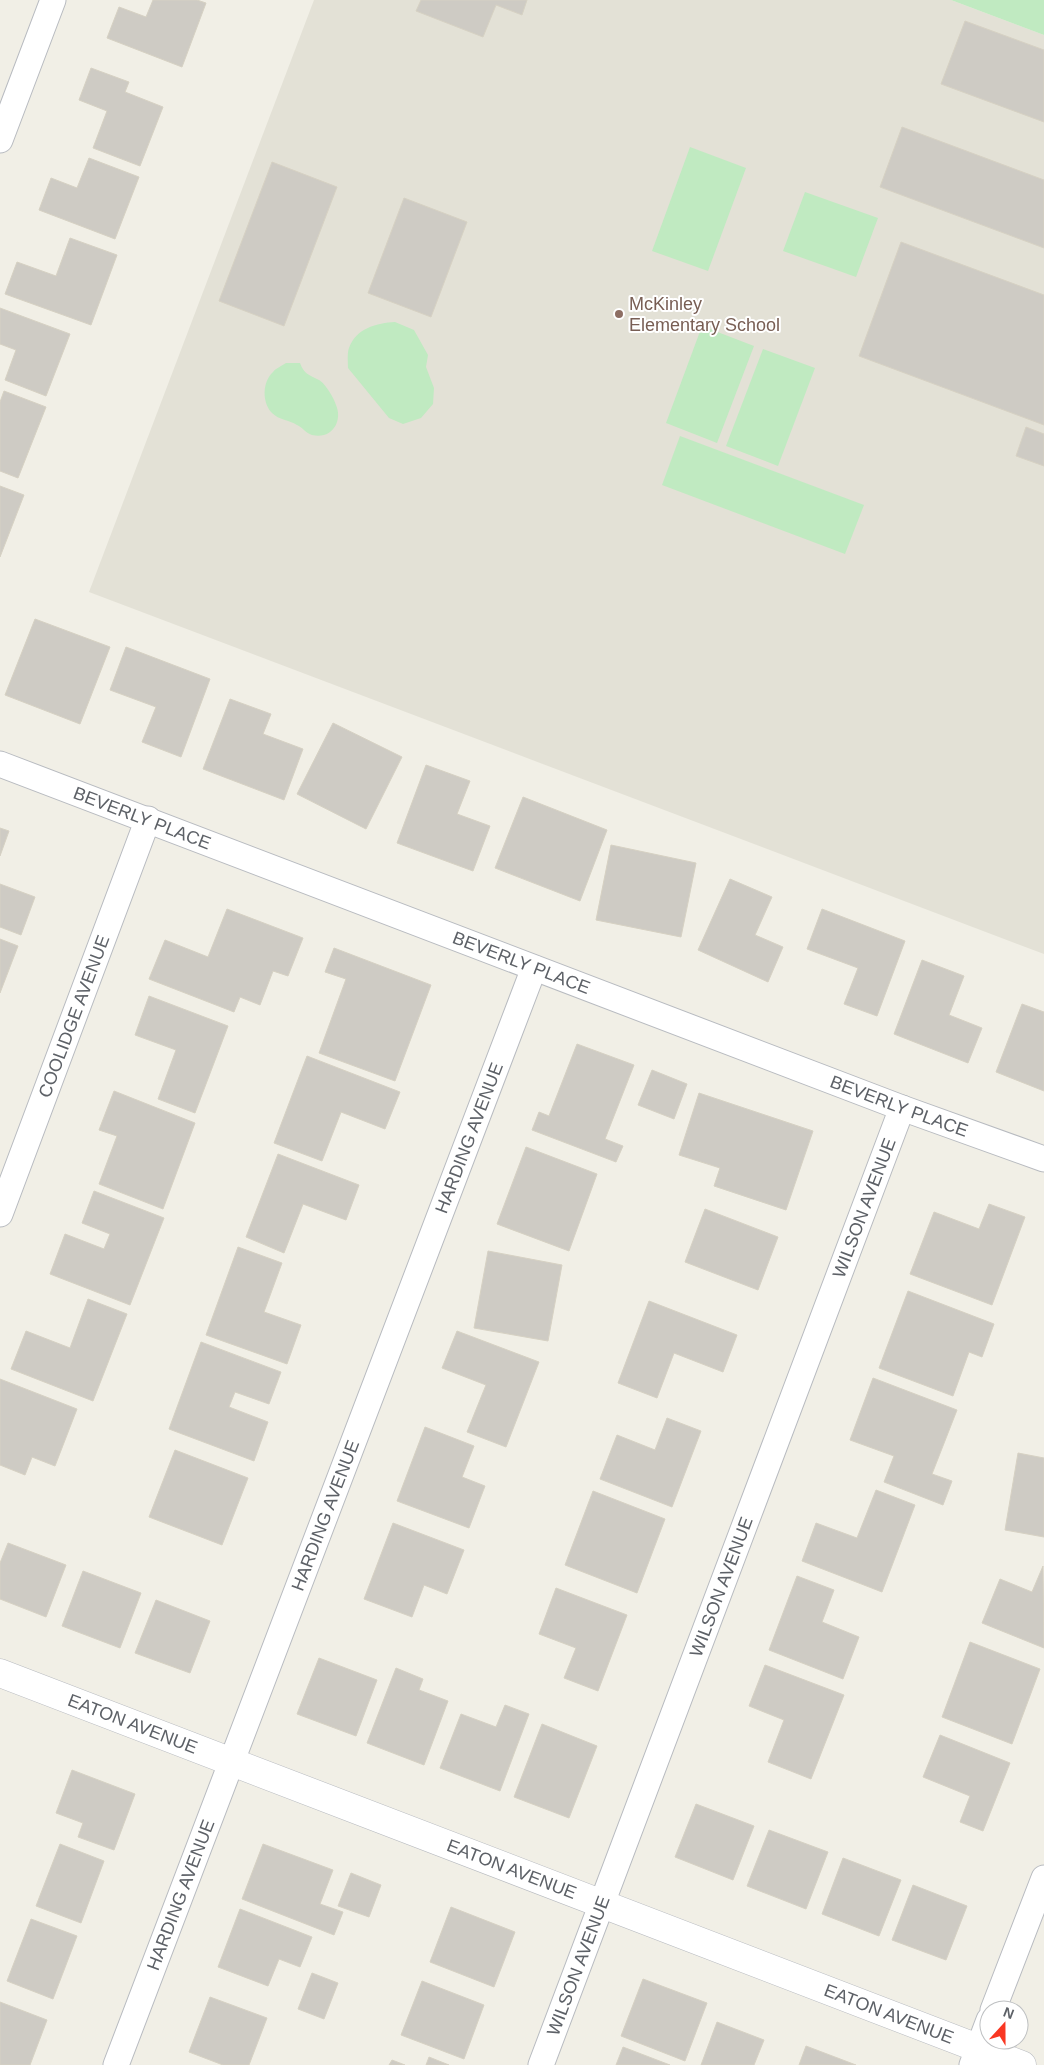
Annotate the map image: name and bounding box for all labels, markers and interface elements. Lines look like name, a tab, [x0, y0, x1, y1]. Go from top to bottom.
place label: McKinley Elementary School	[629, 294, 780, 335]
marker: McKinley Elementary School	[613, 308, 625, 320]
street label: BEVERLY PLACE	[70, 783, 214, 853]
street label: BEVERLY PLACE	[450, 928, 593, 998]
street label: COOLIDGE AVENUE	[35, 932, 114, 1100]
street label: HARDING AVENUE	[431, 1060, 507, 1216]
street label: BEVERLY PLACE	[827, 1072, 971, 1141]
street label: WILSON AVENUE	[829, 1135, 900, 1281]
street label: HARDING AVENUE	[288, 1437, 363, 1594]
street label: WILSON AVENUE	[686, 1514, 757, 1660]
street label: EATON AVENUE	[65, 1690, 200, 1758]
street label: HARDING AVENUE	[143, 1817, 219, 1973]
street label: EATON AVENUE	[444, 1835, 579, 1903]
street label: WILSON AVENUE	[543, 1893, 614, 2038]
street label: EATON AVENUE	[821, 1980, 956, 2048]
north arrow	[979, 2000, 1029, 2050]
text: N	[1001, 2004, 1016, 2022]

